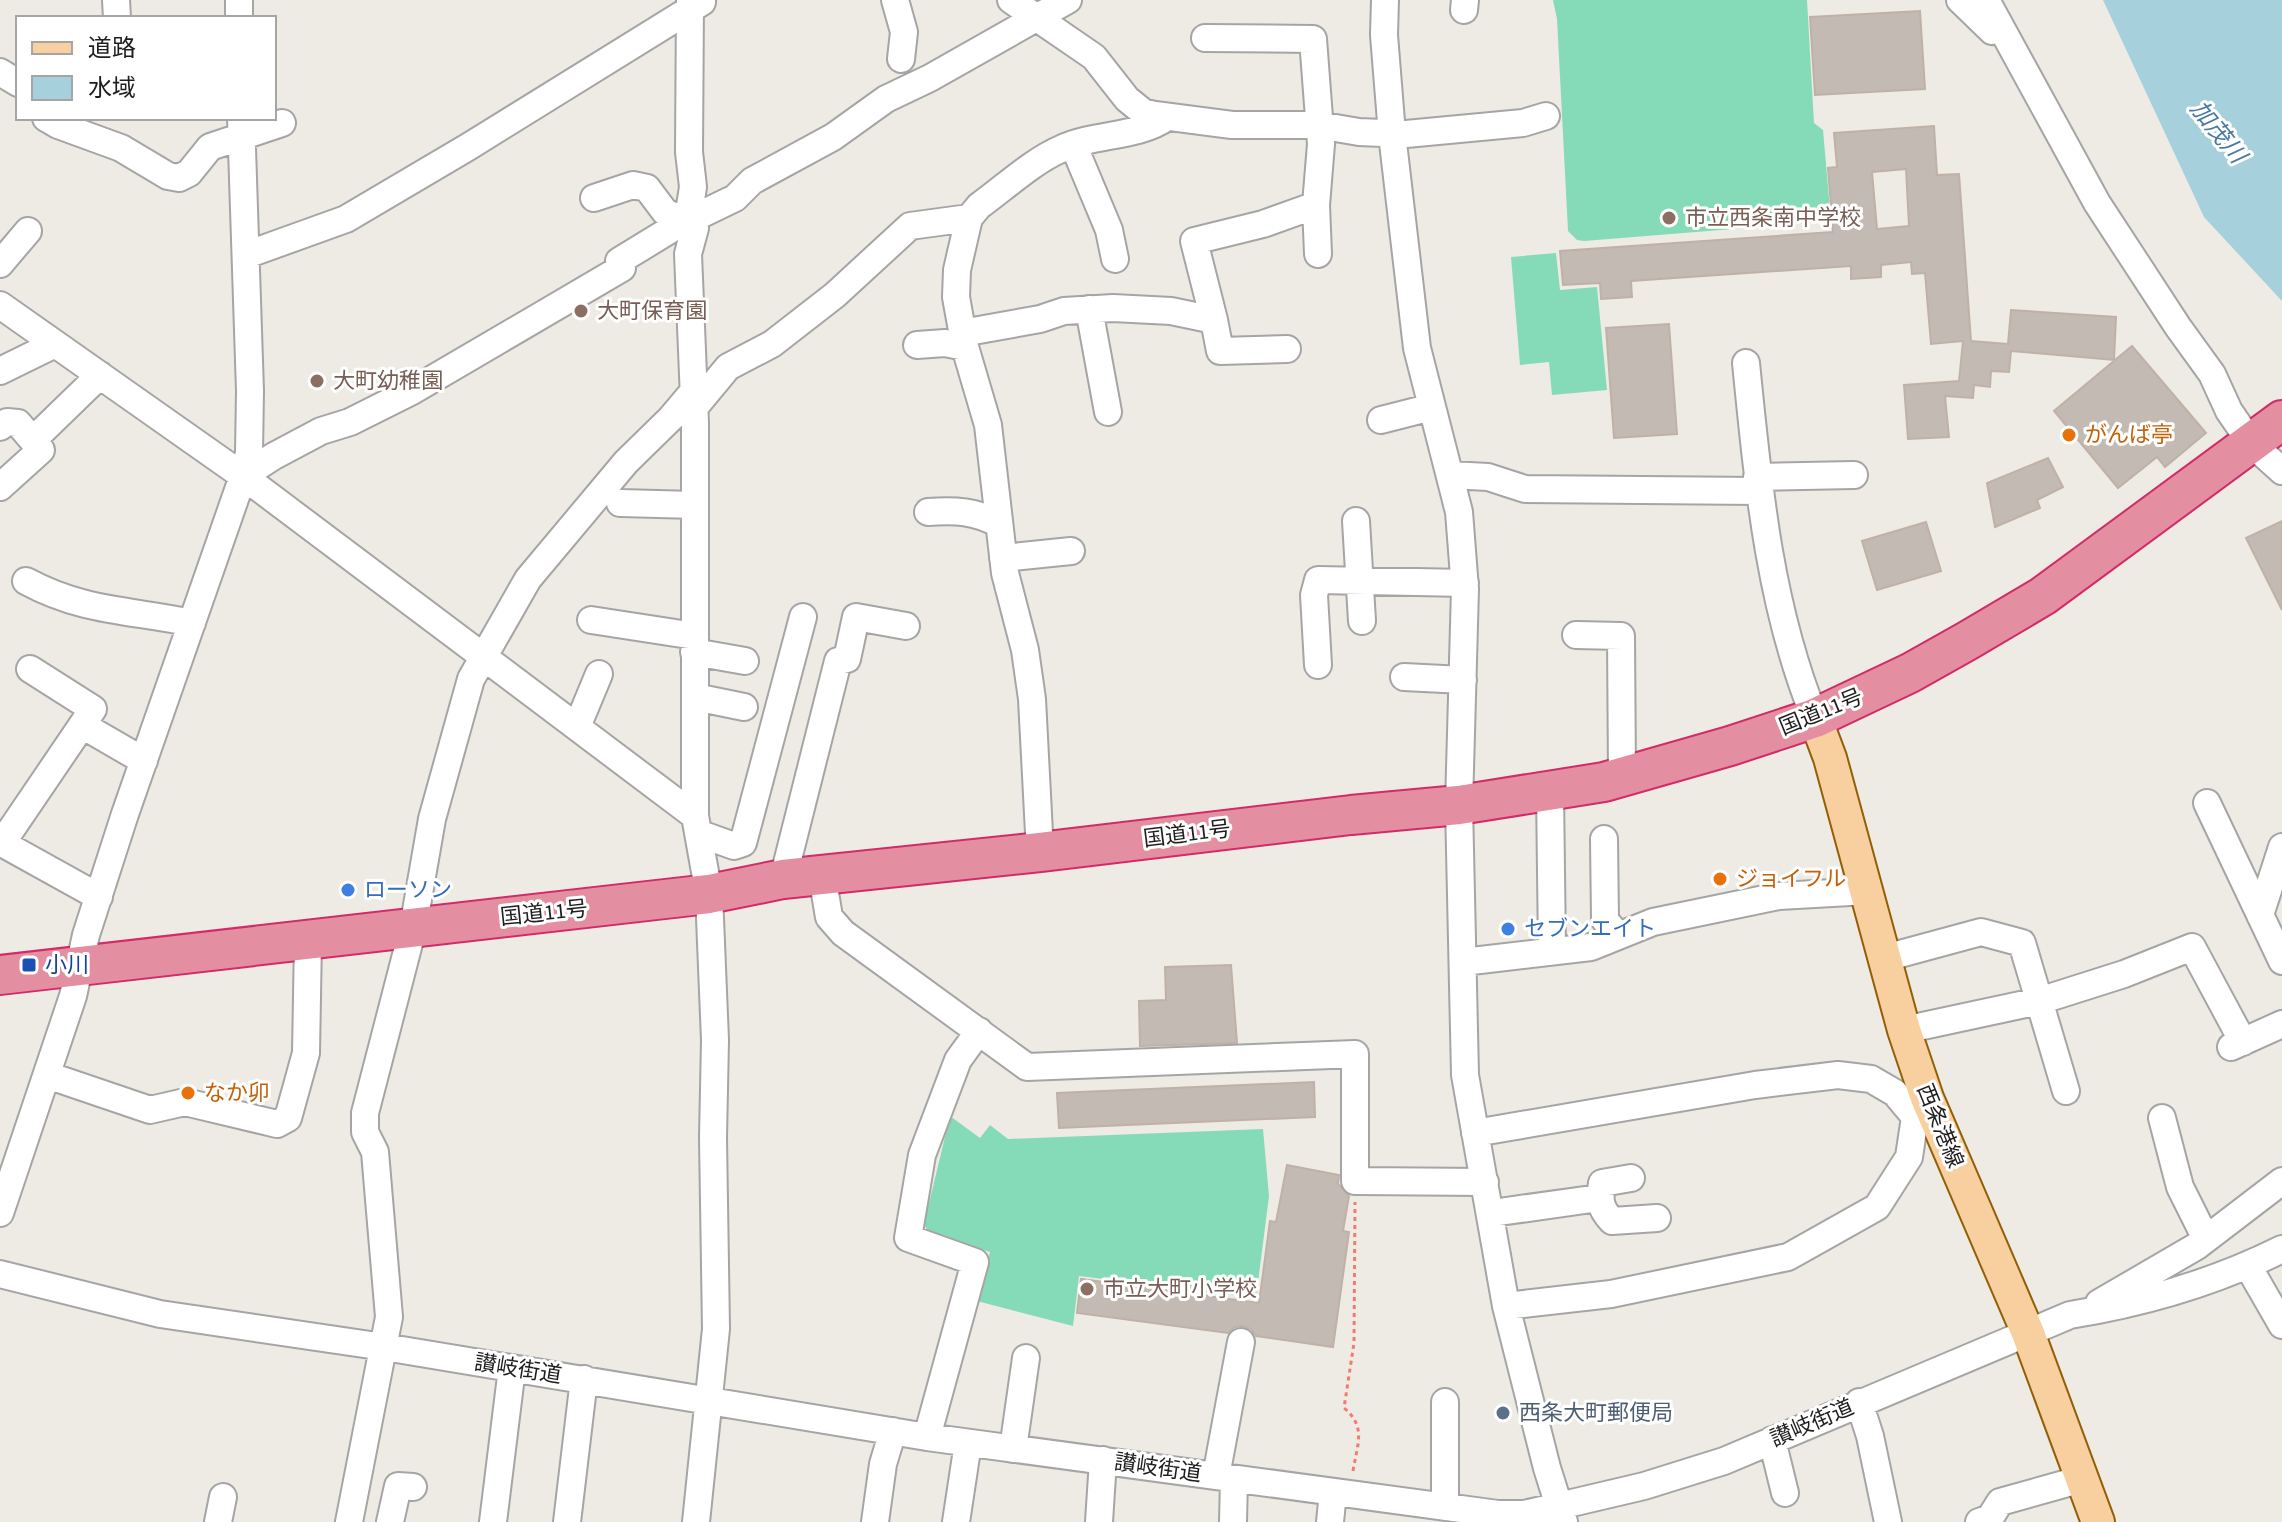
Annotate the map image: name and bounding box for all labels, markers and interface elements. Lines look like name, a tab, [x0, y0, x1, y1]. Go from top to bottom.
legend	[16, 16, 276, 120]
text: 道路	[88, 31, 136, 66]
text: 水域	[88, 71, 136, 106]
water label: 加茂川	[2182, 93, 2256, 173]
place label: 市立西条南中学校	[1685, 202, 1861, 234]
marker: 市立西条南中学校	[1660, 209, 1678, 227]
place label: 大町保育園	[597, 295, 707, 327]
marker: 大町保育園	[572, 302, 590, 320]
place label: 大町幼稚園	[333, 365, 443, 397]
marker: 大町幼稚園	[308, 372, 326, 390]
place label: がんば亭	[2085, 419, 2173, 451]
marker: がんば亭	[2060, 426, 2078, 444]
street label: 国道11号	[1774, 681, 1868, 743]
street label: 国道11号	[1141, 813, 1233, 855]
place label: ジョイフル	[1736, 863, 1846, 895]
marker: ジョイフル	[1711, 870, 1729, 888]
place label: ローソン	[364, 874, 452, 906]
marker: ローソン	[339, 881, 357, 899]
street label: 国道11号	[499, 892, 589, 934]
place label: セブンエイト	[1524, 913, 1656, 945]
marker: セブンエイト	[1499, 920, 1517, 938]
place label: 小川	[45, 949, 89, 981]
marker: 小川	[20, 956, 38, 974]
place label: なか卯	[204, 1077, 270, 1109]
street label: 西条港線	[1909, 1079, 1971, 1173]
marker: なか卯	[179, 1084, 197, 1102]
place label: 市立大町小学校	[1103, 1273, 1257, 1305]
marker: 市立大町小学校	[1078, 1280, 1096, 1298]
street label: 讃岐街道	[472, 1346, 564, 1392]
street label: 讃岐街道	[1765, 1391, 1859, 1455]
place label: 西条大町郵便局	[1519, 1397, 1673, 1429]
marker: 西条大町郵便局	[1494, 1404, 1512, 1422]
street label: 讃岐街道	[1112, 1446, 1204, 1490]

